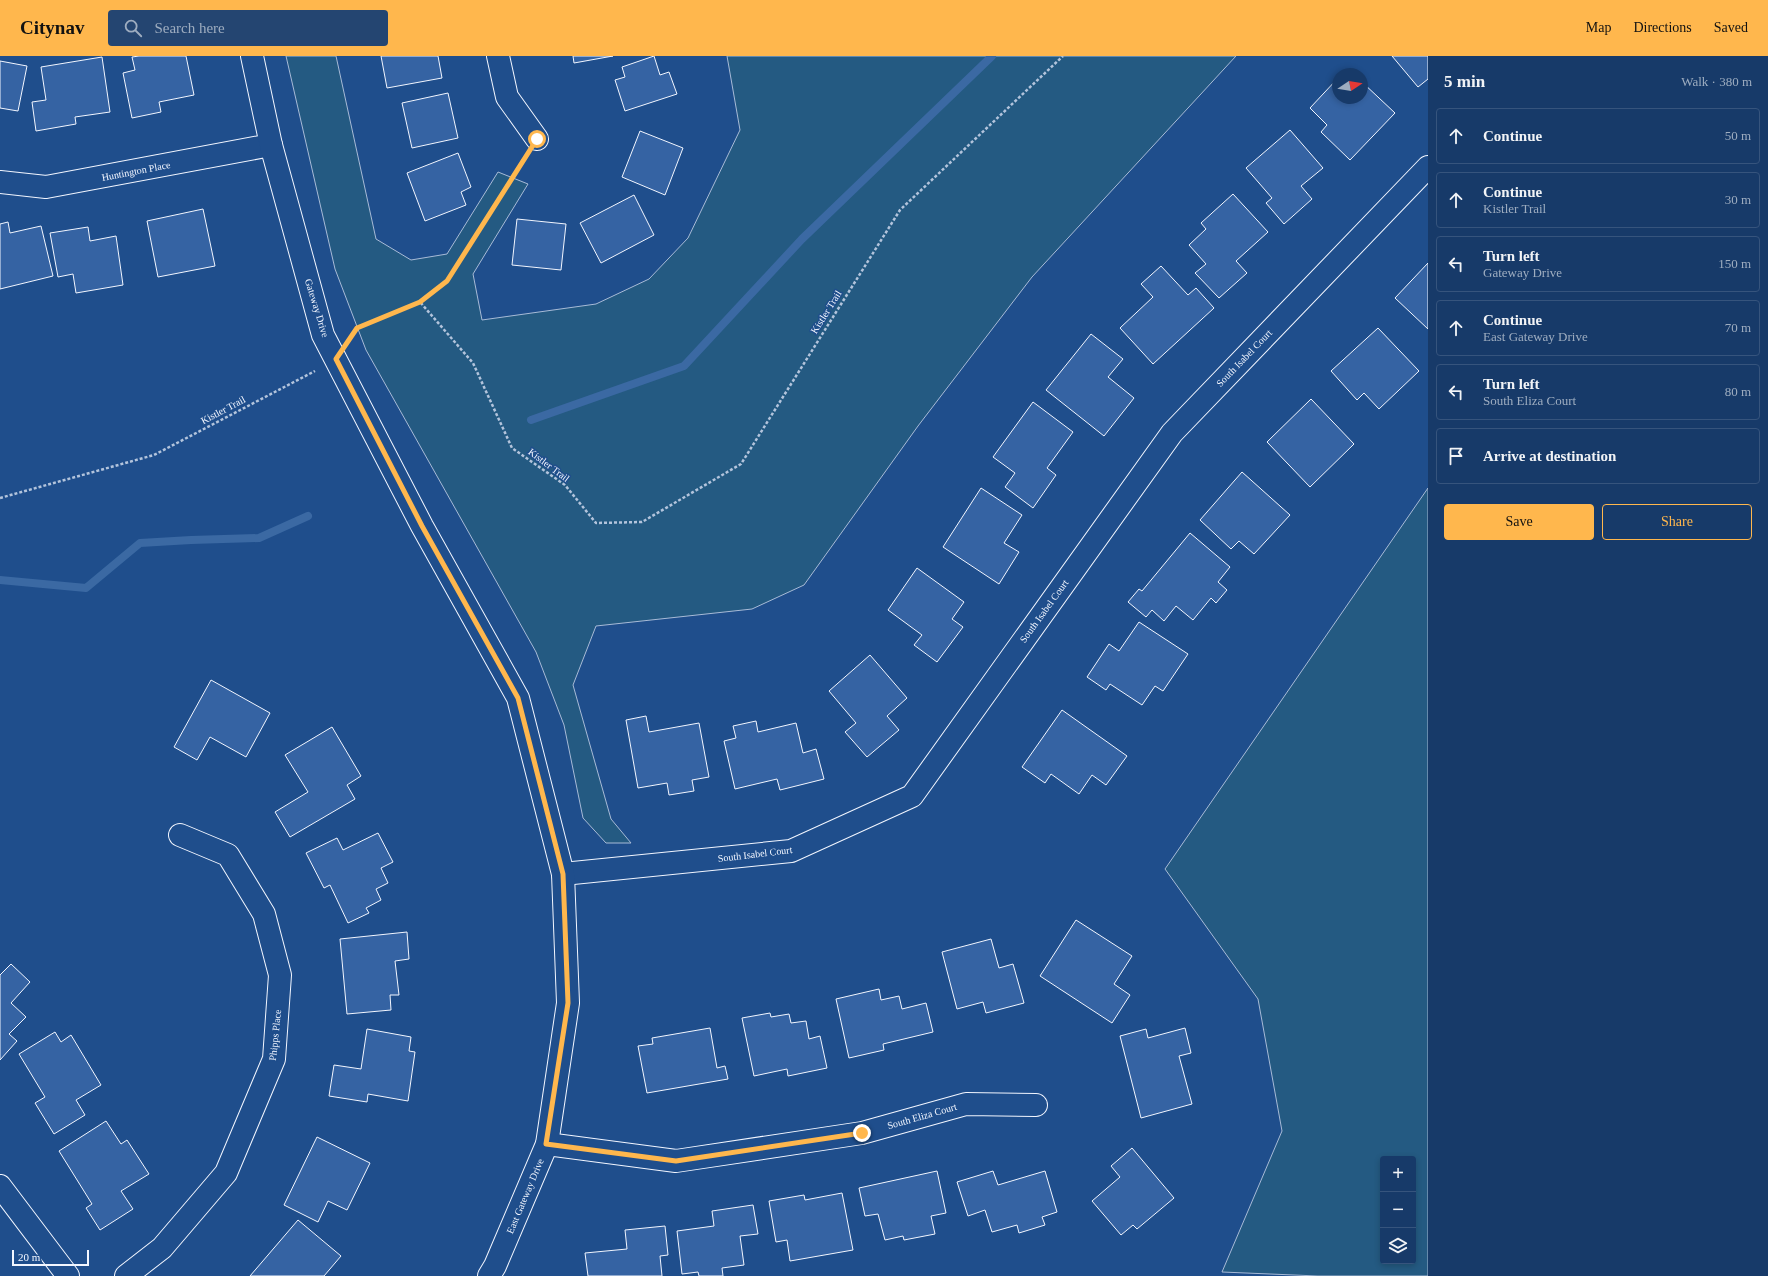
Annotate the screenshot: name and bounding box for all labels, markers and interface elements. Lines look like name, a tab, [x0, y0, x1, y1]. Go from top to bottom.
search box	[108, 10, 388, 46]
text: Citynav	[20, 17, 84, 38]
icon: search	[122, 17, 144, 39]
text: Search here	[154, 20, 225, 36]
text: Map	[1586, 20, 1611, 35]
text: Directions	[1633, 20, 1692, 35]
text: Saved	[1714, 20, 1748, 35]
north arrow	[1332, 68, 1368, 104]
text: 5 min	[1444, 72, 1485, 91]
text: Walk · 380 m	[1681, 74, 1752, 89]
icon: ahead	[1445, 125, 1467, 147]
text: Continue	[1483, 128, 1542, 144]
text: 50 m	[1725, 128, 1751, 143]
route start	[528, 130, 546, 148]
street label: Huntington Place	[101, 159, 172, 183]
text: Continue	[1483, 184, 1542, 200]
icon: ahead	[1445, 189, 1467, 211]
text: 30 m	[1725, 192, 1751, 207]
text: Kistler Trail	[1483, 201, 1546, 216]
text: Turn left	[1483, 248, 1540, 264]
icon: left	[1445, 253, 1467, 275]
text: 150 m	[1718, 256, 1751, 271]
text: Gateway Drive	[1483, 265, 1562, 280]
street label: Gateway Drive	[303, 277, 331, 339]
street label: Kistler Trail	[808, 288, 844, 336]
text: Continue	[1483, 312, 1542, 328]
icon: ahead	[1445, 317, 1467, 339]
text: 70 m	[1725, 320, 1751, 335]
street label: South Isabel Court	[1214, 327, 1274, 389]
text: East Gateway Drive	[1483, 329, 1588, 344]
text: Turn left	[1483, 376, 1540, 392]
icon: left	[1445, 381, 1467, 403]
text: 80 m	[1725, 384, 1751, 399]
text: South Eliza Court	[1483, 393, 1576, 408]
street label: Kistler Trail	[199, 394, 247, 426]
icon: arrive	[1445, 445, 1467, 467]
street label: Kistler Trail	[526, 446, 572, 484]
text: Arrive at destination	[1483, 448, 1616, 464]
button: Save	[1444, 504, 1594, 540]
button: Share	[1602, 504, 1752, 540]
street label: South Isabel Court	[1018, 577, 1071, 645]
street label: South Isabel Court	[717, 844, 793, 864]
street label: Phipps Place	[267, 1008, 283, 1061]
street label: South Eliza Court	[886, 1101, 958, 1131]
route end	[853, 1124, 871, 1142]
street label: East Gateway Drive	[504, 1156, 546, 1235]
map controls	[1380, 1156, 1416, 1264]
button: +	[1380, 1156, 1416, 1192]
button: −	[1380, 1192, 1416, 1228]
button: layers	[1380, 1228, 1416, 1264]
scale bar	[12, 1248, 89, 1267]
text: 20 m	[18, 1251, 40, 1263]

